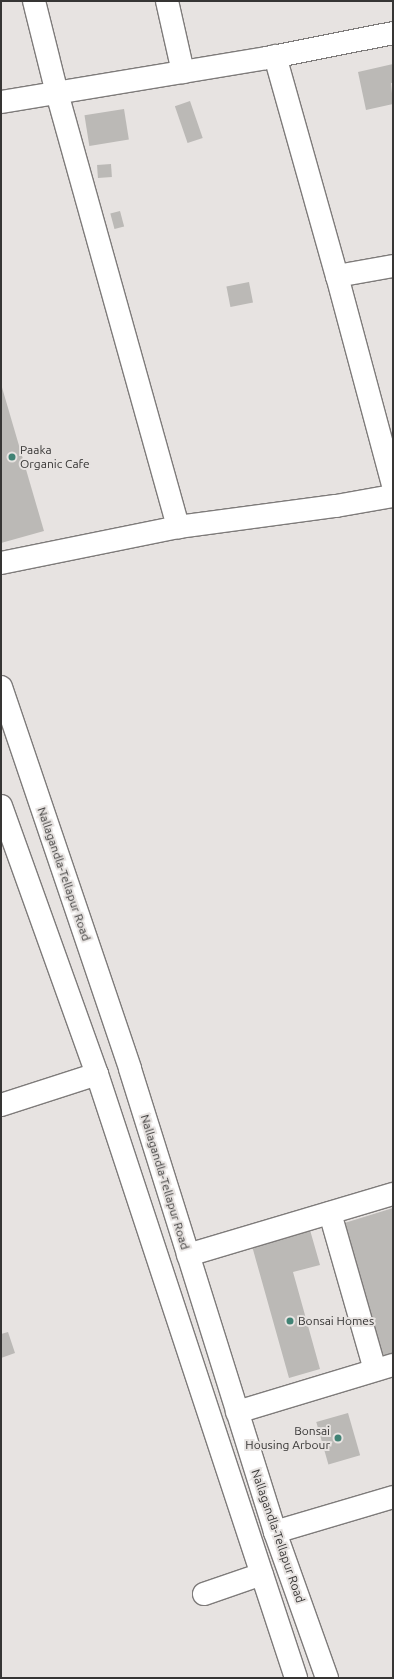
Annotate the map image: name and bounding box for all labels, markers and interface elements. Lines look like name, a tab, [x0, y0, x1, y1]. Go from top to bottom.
place label: Paaka Organic Cafe	[20, 443, 90, 471]
marker: Paaka Organic Cafe	[7, 452, 17, 462]
street label: Nallagandla-Tellapur Road	[34, 805, 94, 943]
street label: Nallagandla-Tellapur Road	[138, 1113, 192, 1251]
place label: Bonsai Homes	[298, 1314, 374, 1328]
marker: Bonsai Homes	[285, 1316, 295, 1326]
place label: Bonsai Housing Arbour	[245, 1424, 330, 1452]
marker: Bonsai Housing Arbour	[333, 1433, 343, 1443]
street label: Nallagandla-Tellapur Road	[248, 1467, 308, 1605]

